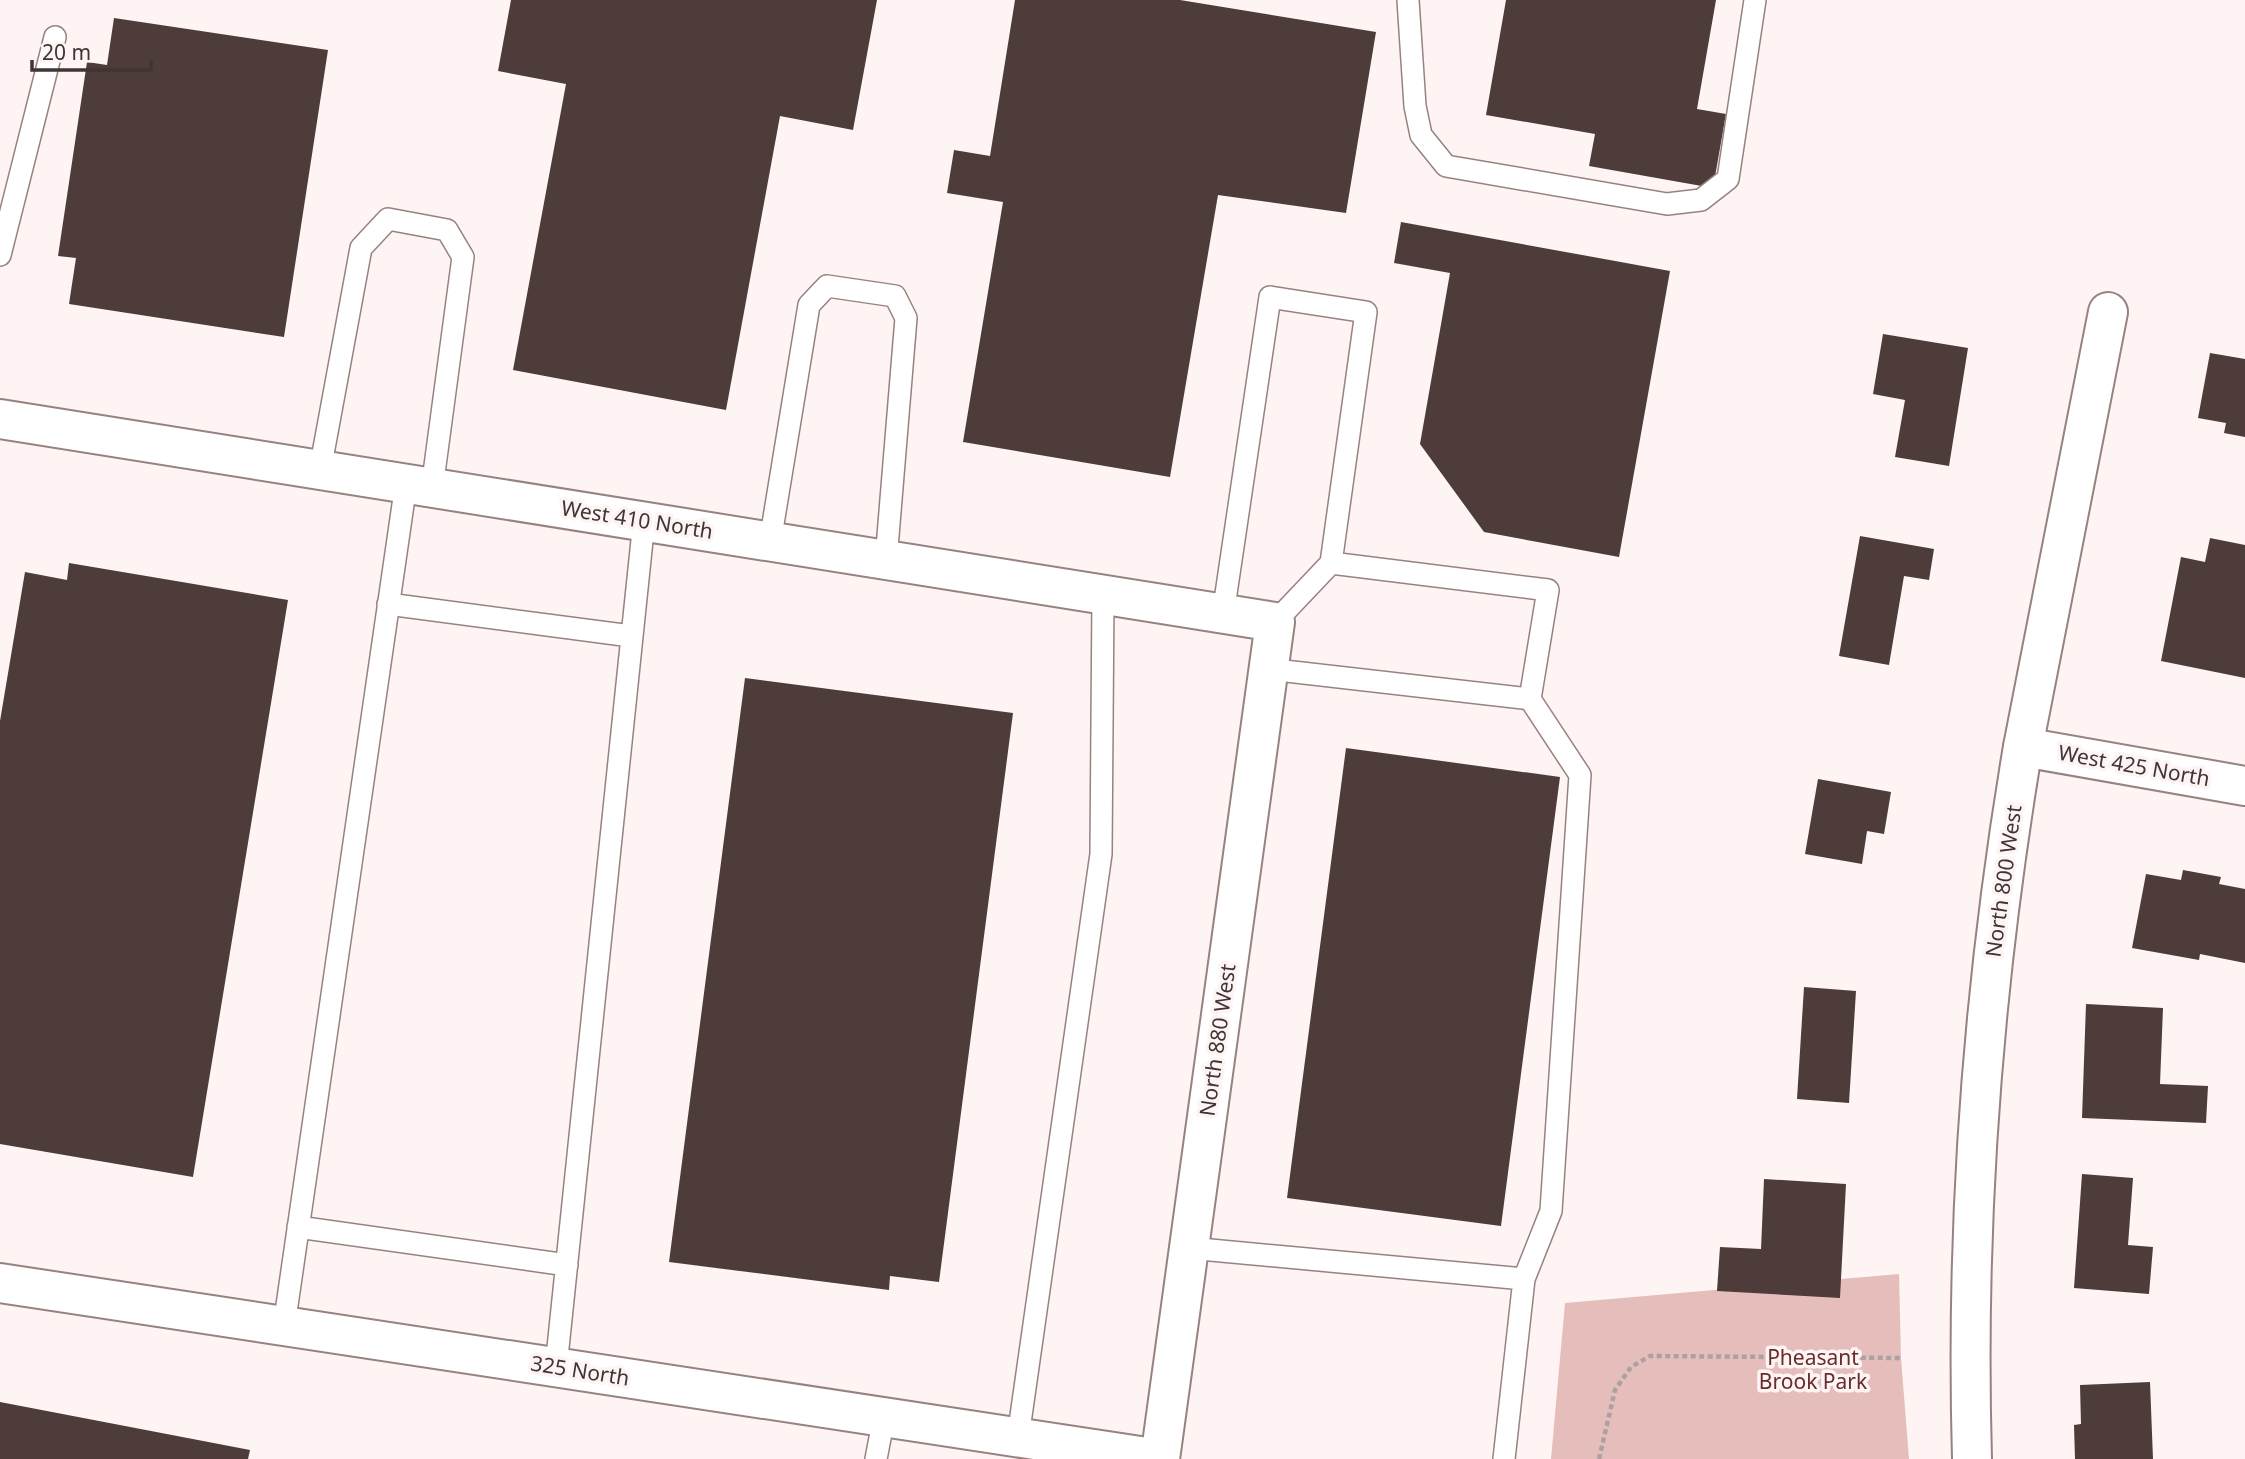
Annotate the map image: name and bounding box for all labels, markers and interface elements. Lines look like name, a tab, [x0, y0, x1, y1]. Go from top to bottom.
scale bar	[32, 28, 150, 72]
text: 20 m	[42, 38, 91, 66]
street label: West 410 North	[559, 493, 715, 545]
street label: West 425 North	[2056, 738, 2212, 792]
street label: North 800 West	[1978, 803, 2028, 959]
street label: North 880 West	[1192, 962, 1242, 1118]
park label: Pheasant Brook Park	[1759, 1343, 1868, 1395]
street label: 325 North	[529, 1348, 631, 1392]

